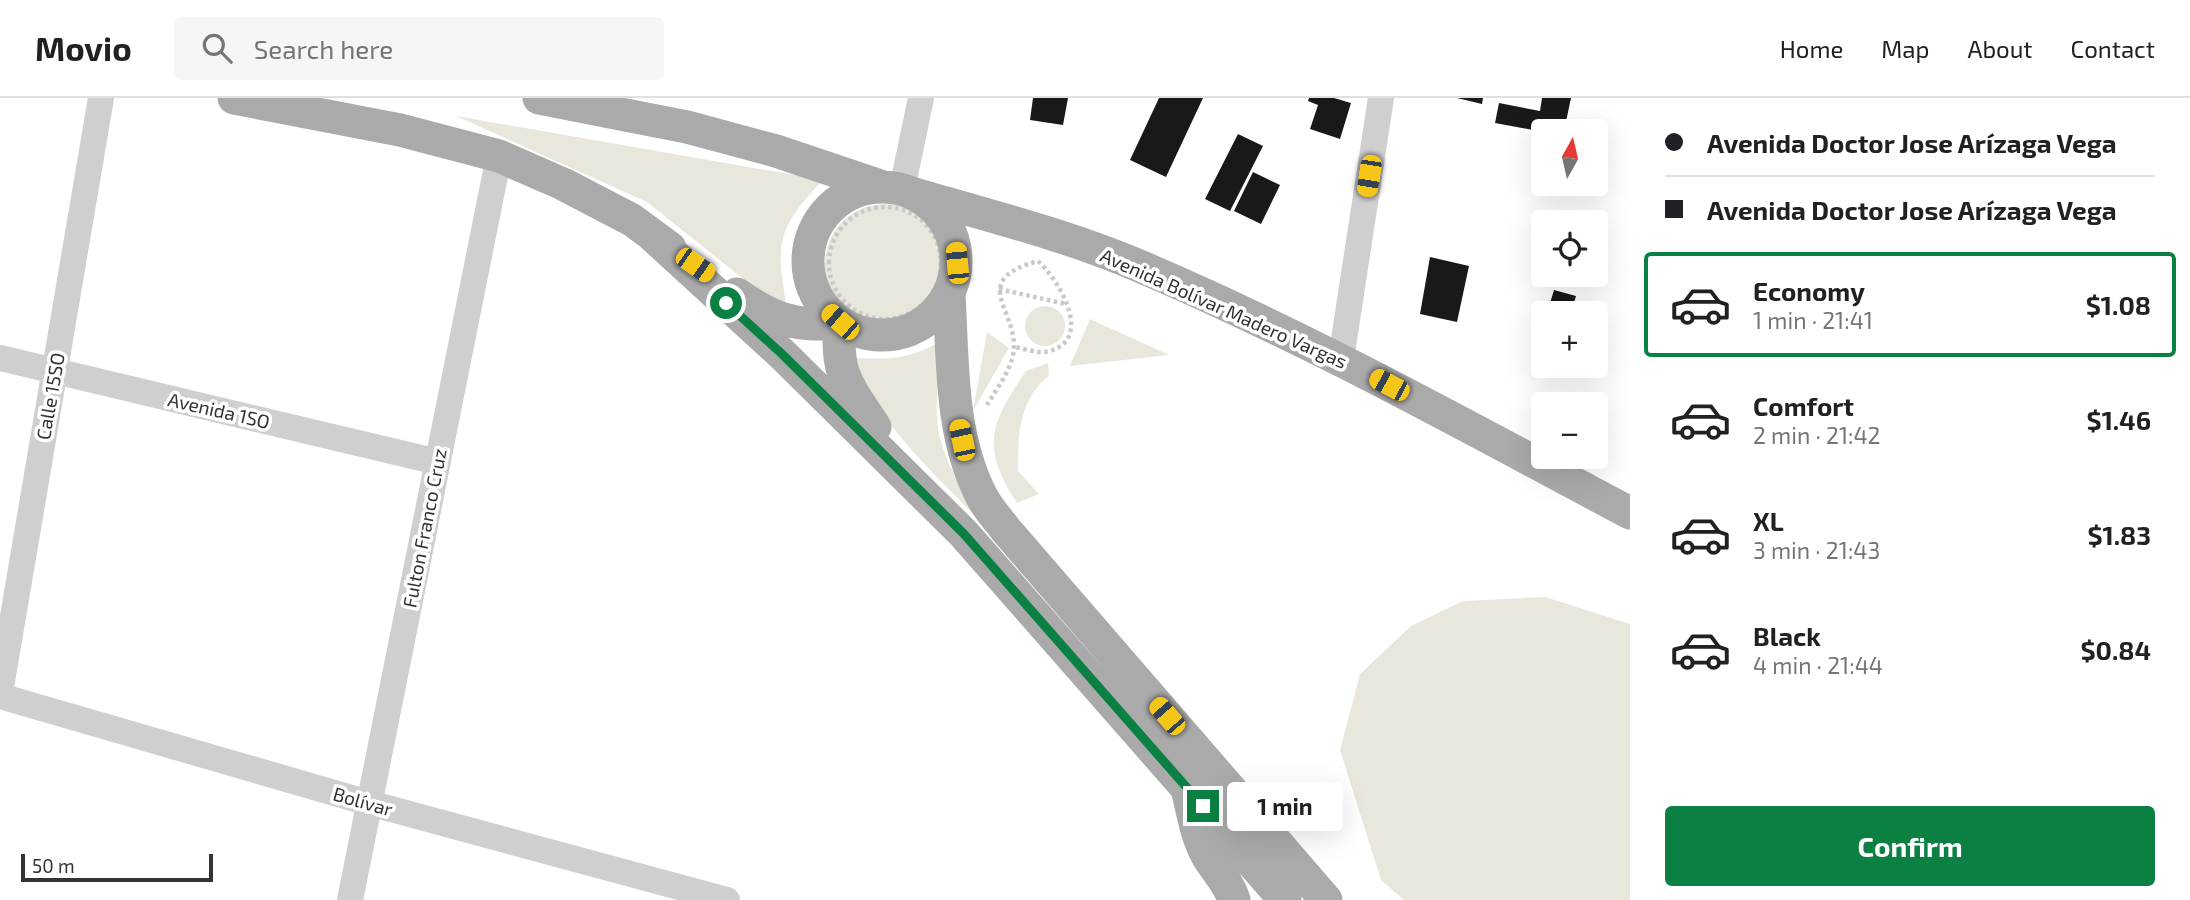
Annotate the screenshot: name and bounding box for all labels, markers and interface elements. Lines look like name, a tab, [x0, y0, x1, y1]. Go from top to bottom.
search box	[174, 17, 664, 80]
text: Movio	[35, 28, 132, 68]
icon: search	[198, 29, 236, 67]
text: Search here	[254, 33, 393, 64]
text: Home	[1780, 34, 1843, 63]
text: Map	[1881, 34, 1929, 63]
text: About	[1967, 34, 2033, 63]
text: Contact	[2071, 34, 2155, 63]
north arrow	[1531, 119, 1608, 196]
map controls	[1531, 119, 1608, 469]
text: Avenida Doctor Jose Arízaga Vega	[1707, 127, 2117, 158]
car	[1356, 154, 1383, 198]
text: Avenida Doctor Jose Arízaga Vega	[1707, 194, 2117, 225]
button: locate	[1531, 210, 1608, 287]
car	[945, 241, 970, 285]
street label: Avenida Bolívar Madero Vargas	[1097, 243, 1351, 373]
car	[672, 244, 719, 286]
icon: car	[1669, 273, 1732, 336]
text: Economy	[1753, 275, 1865, 306]
route start	[710, 287, 742, 319]
text: $1.08	[2086, 289, 2151, 320]
car	[818, 300, 863, 344]
button: +	[1531, 301, 1608, 378]
text: 1 min · 21:41	[1753, 306, 1873, 334]
street label: Calle 15SO	[31, 351, 69, 441]
car	[1366, 366, 1413, 404]
street label: Avenida 1SO	[166, 387, 272, 433]
icon: car	[1669, 388, 1732, 451]
text: Comfort	[1753, 390, 1854, 421]
button: −	[1531, 392, 1608, 469]
text: $1.46	[2087, 404, 2151, 435]
car	[948, 417, 977, 463]
text: 2 min · 21:42	[1753, 421, 1881, 449]
street label: Fulton Franco Cruz	[397, 446, 451, 610]
icon: car	[1669, 503, 1732, 566]
text: XL	[1753, 505, 1784, 536]
text: $1.83	[2087, 519, 2151, 550]
text: 3 min · 21:43	[1753, 536, 1880, 564]
icon: car	[1669, 618, 1732, 681]
text: Black	[1753, 620, 1821, 651]
text: $0.84	[2080, 634, 2151, 665]
text: 4 min · 21:44	[1753, 651, 1883, 679]
car	[1146, 693, 1189, 739]
street label: Bolívar	[331, 782, 396, 821]
callout: 1 min	[1228, 782, 1343, 830]
route end	[1187, 790, 1219, 822]
text: 1 min	[1257, 792, 1313, 820]
button: Confirm	[1665, 806, 2155, 886]
scale bar	[21, 851, 214, 883]
text: 50 m	[32, 854, 75, 877]

